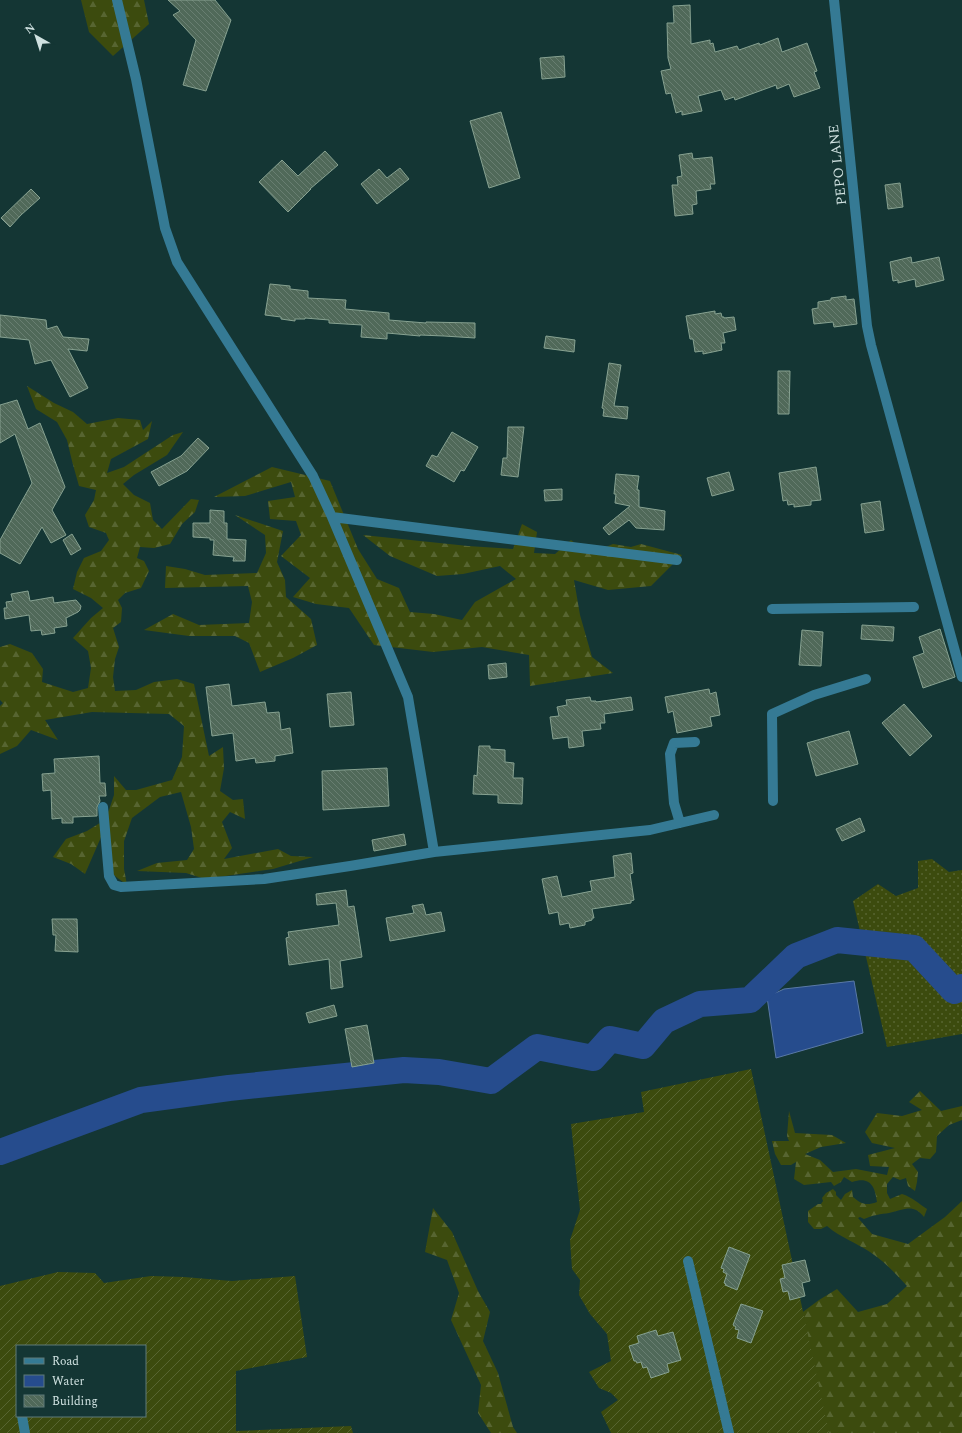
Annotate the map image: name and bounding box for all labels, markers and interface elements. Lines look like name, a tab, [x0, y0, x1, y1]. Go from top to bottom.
north arrow	[16, 16, 56, 56]
text: N	[21, 19, 39, 38]
street label: PEPO LANE	[823, 124, 852, 206]
legend	[16, 1345, 146, 1417]
text: Road	[52, 1352, 79, 1371]
text: Water	[52, 1372, 84, 1391]
text: Building	[52, 1392, 98, 1411]

